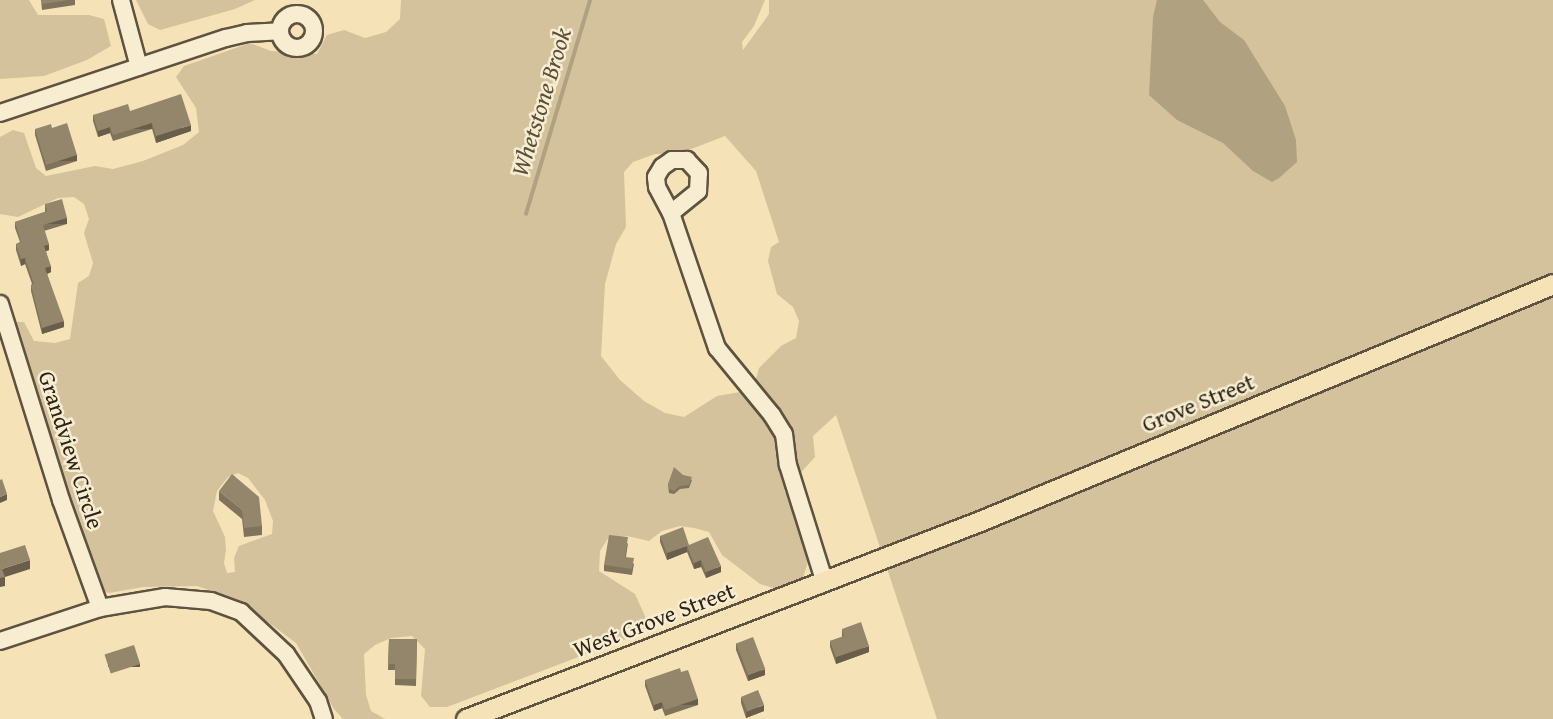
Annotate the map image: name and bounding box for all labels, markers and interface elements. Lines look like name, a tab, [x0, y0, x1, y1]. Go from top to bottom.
water label: Whetstone Brook	[505, 24, 577, 180]
street label: Grandview Circle	[33, 368, 109, 532]
street label: Grove Street	[1138, 368, 1258, 438]
street label: West Grove Street	[569, 577, 739, 663]

